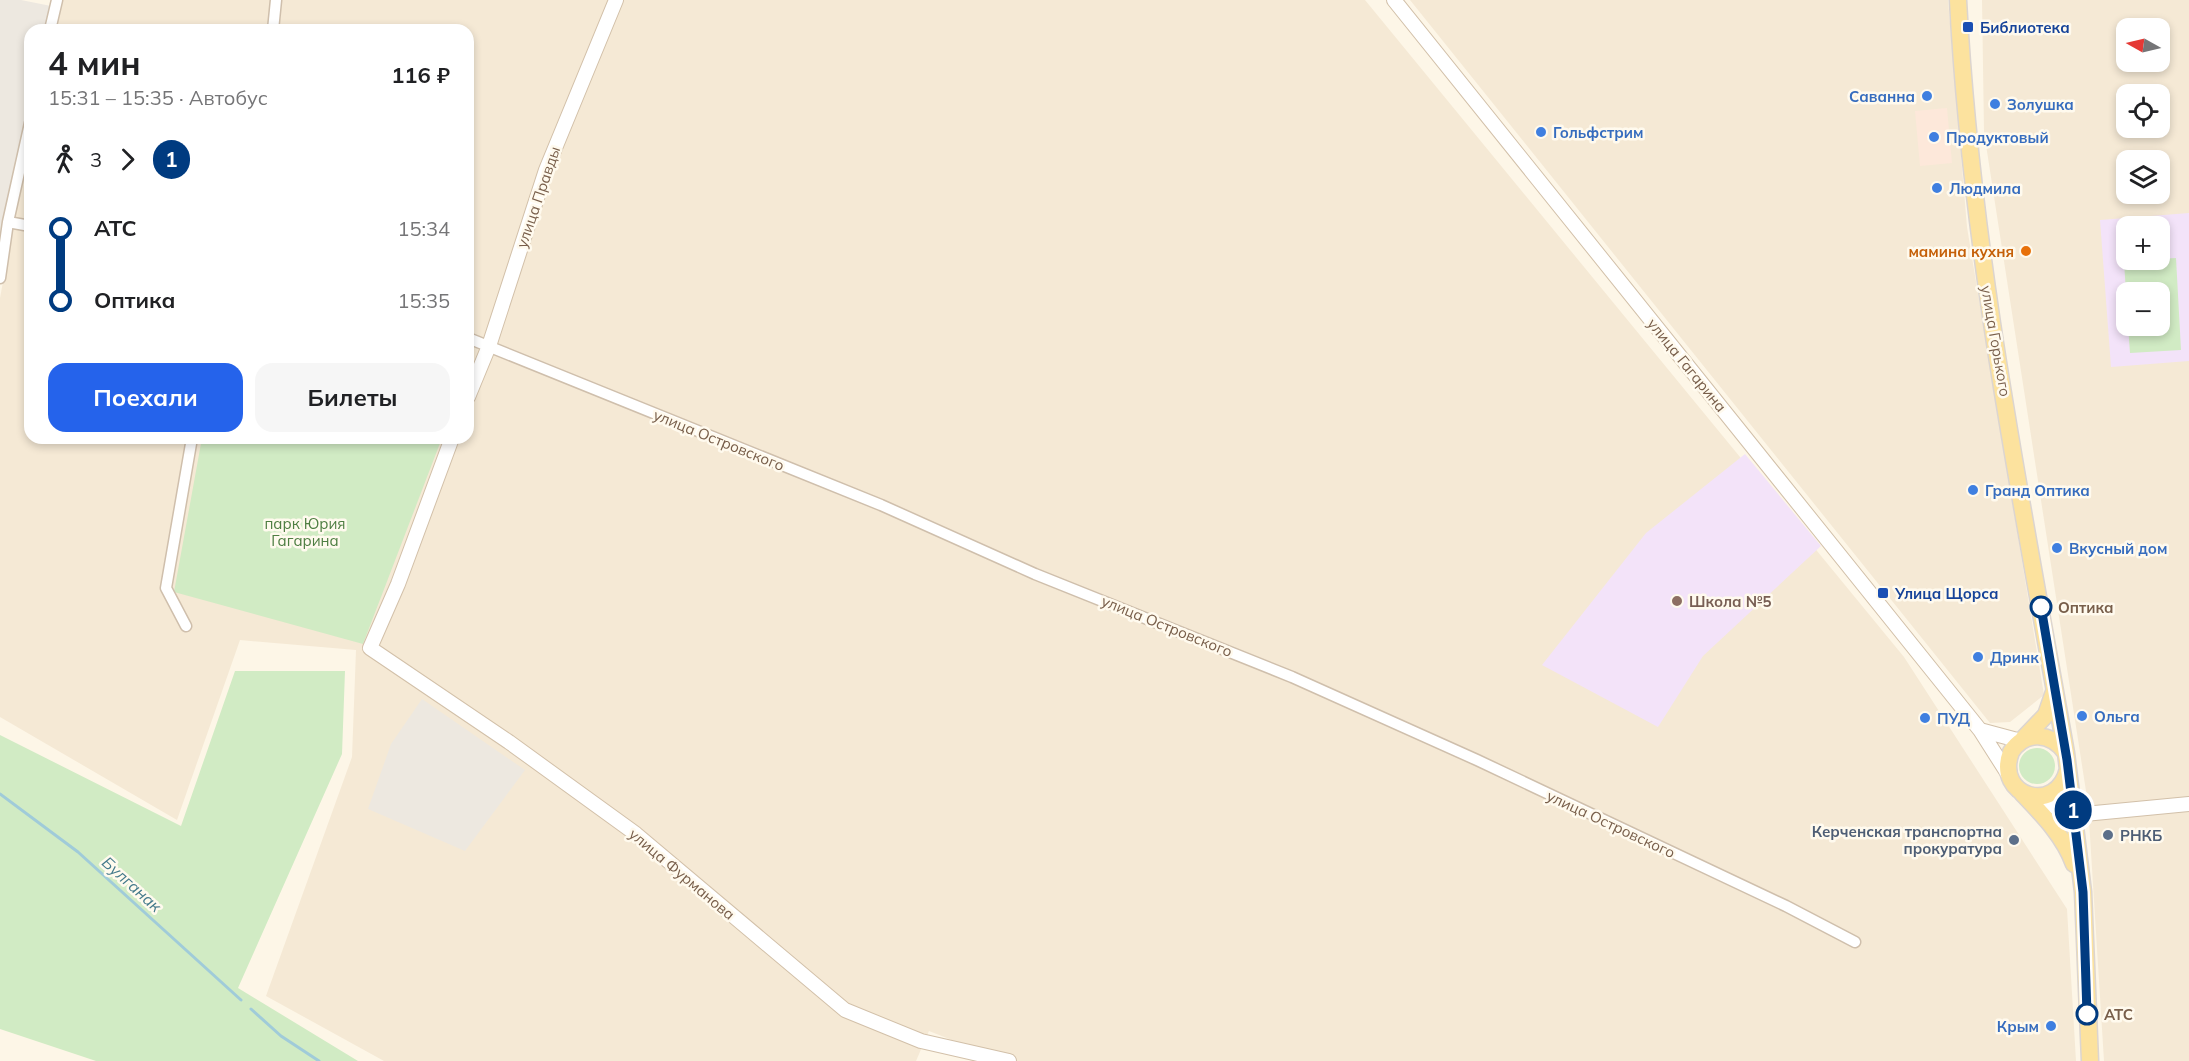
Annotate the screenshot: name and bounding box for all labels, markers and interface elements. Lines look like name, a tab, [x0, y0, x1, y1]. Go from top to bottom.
place label: Библиотека	[1980, 18, 2070, 37]
north arrow	[2116, 18, 2170, 72]
map controls	[2116, 18, 2170, 336]
marker: Библиотека	[1961, 20, 1975, 34]
text: 4 мин	[48, 42, 141, 83]
text: 116 ₽	[391, 61, 450, 89]
button: locate	[2116, 84, 2170, 138]
text: 15:31 – 15:35 · Автобус	[48, 85, 268, 110]
place label: Саванна	[1849, 87, 1915, 106]
marker: Саванна	[1920, 89, 1934, 103]
place label: Золушка	[2007, 95, 2074, 114]
marker: Золушка	[1988, 97, 2002, 111]
place label: Гольфстрим	[1553, 123, 1643, 142]
marker: Гольфстрим	[1534, 125, 1548, 139]
place label: Продуктовый	[1946, 128, 2049, 147]
marker: Продуктовый	[1927, 130, 1941, 144]
icon: walk	[48, 143, 81, 176]
icon: forward	[111, 143, 144, 176]
street label: улица Правды	[512, 144, 564, 250]
text: 1	[165, 146, 178, 172]
text: 3	[90, 147, 102, 172]
button: layers	[2116, 150, 2170, 204]
place label: Людмила	[1949, 179, 2021, 198]
marker: Людмила	[1930, 181, 1944, 195]
text: АТС	[94, 214, 136, 242]
text: 15:34	[397, 216, 450, 241]
button: +	[2116, 216, 2170, 270]
place label: мамина кухня	[1908, 242, 2014, 261]
marker: мамина кухня	[2019, 244, 2033, 258]
button: −	[2116, 282, 2170, 336]
street label: улица Горького	[1977, 284, 2015, 398]
text: Оптика	[94, 286, 176, 314]
text: 15:35	[397, 288, 450, 313]
street label: улица Гагарина	[1643, 314, 1731, 416]
button: Поехали	[48, 363, 243, 432]
button: Билеты	[255, 363, 450, 432]
street label: улица Островского	[651, 405, 787, 475]
place label: Гранд Оптика	[1985, 481, 2090, 500]
marker: Гранд Оптика	[1966, 483, 1980, 497]
park label: парк Юрия Гагарина	[264, 514, 346, 550]
place label: Вкусный дом	[2069, 539, 2167, 558]
marker: Вкусный дом	[2050, 541, 2064, 555]
place label: Улица Щорса	[1894, 584, 1999, 603]
marker: Улица Щорса	[1876, 586, 1890, 600]
street label: улица Островского	[1099, 591, 1235, 661]
place label: Школа №5	[1689, 592, 1771, 611]
marker: Школа №5	[1670, 594, 1684, 608]
marker: Оптика	[2030, 596, 2052, 618]
place label: Оптика	[2058, 598, 2114, 617]
place label: Дринк	[1990, 648, 2039, 667]
marker: Дринк	[1971, 650, 1985, 664]
place label: Ольга	[2094, 707, 2140, 726]
place label: ПУД	[1937, 709, 1970, 728]
marker: Ольга	[2075, 709, 2089, 723]
marker: ПУД	[1918, 711, 1932, 725]
street label: улица Островского	[1544, 786, 1678, 862]
line badge: 1	[2054, 790, 2092, 830]
text: 1	[2067, 797, 2079, 823]
place label: Керченская транспортна прокуратура	[1812, 822, 2002, 858]
street label: улица Фурманова	[625, 824, 739, 924]
place label: РНКБ	[2120, 826, 2162, 845]
marker: РНКБ	[2101, 828, 2115, 842]
marker: Керченская транспортна прокуратура	[2007, 833, 2021, 847]
water label: Булганак	[98, 852, 166, 916]
marker: АТС	[2076, 1003, 2098, 1025]
place label: АТС	[2104, 1005, 2133, 1024]
place label: Крым	[1997, 1017, 2039, 1036]
marker: Крым	[2044, 1019, 2058, 1033]

